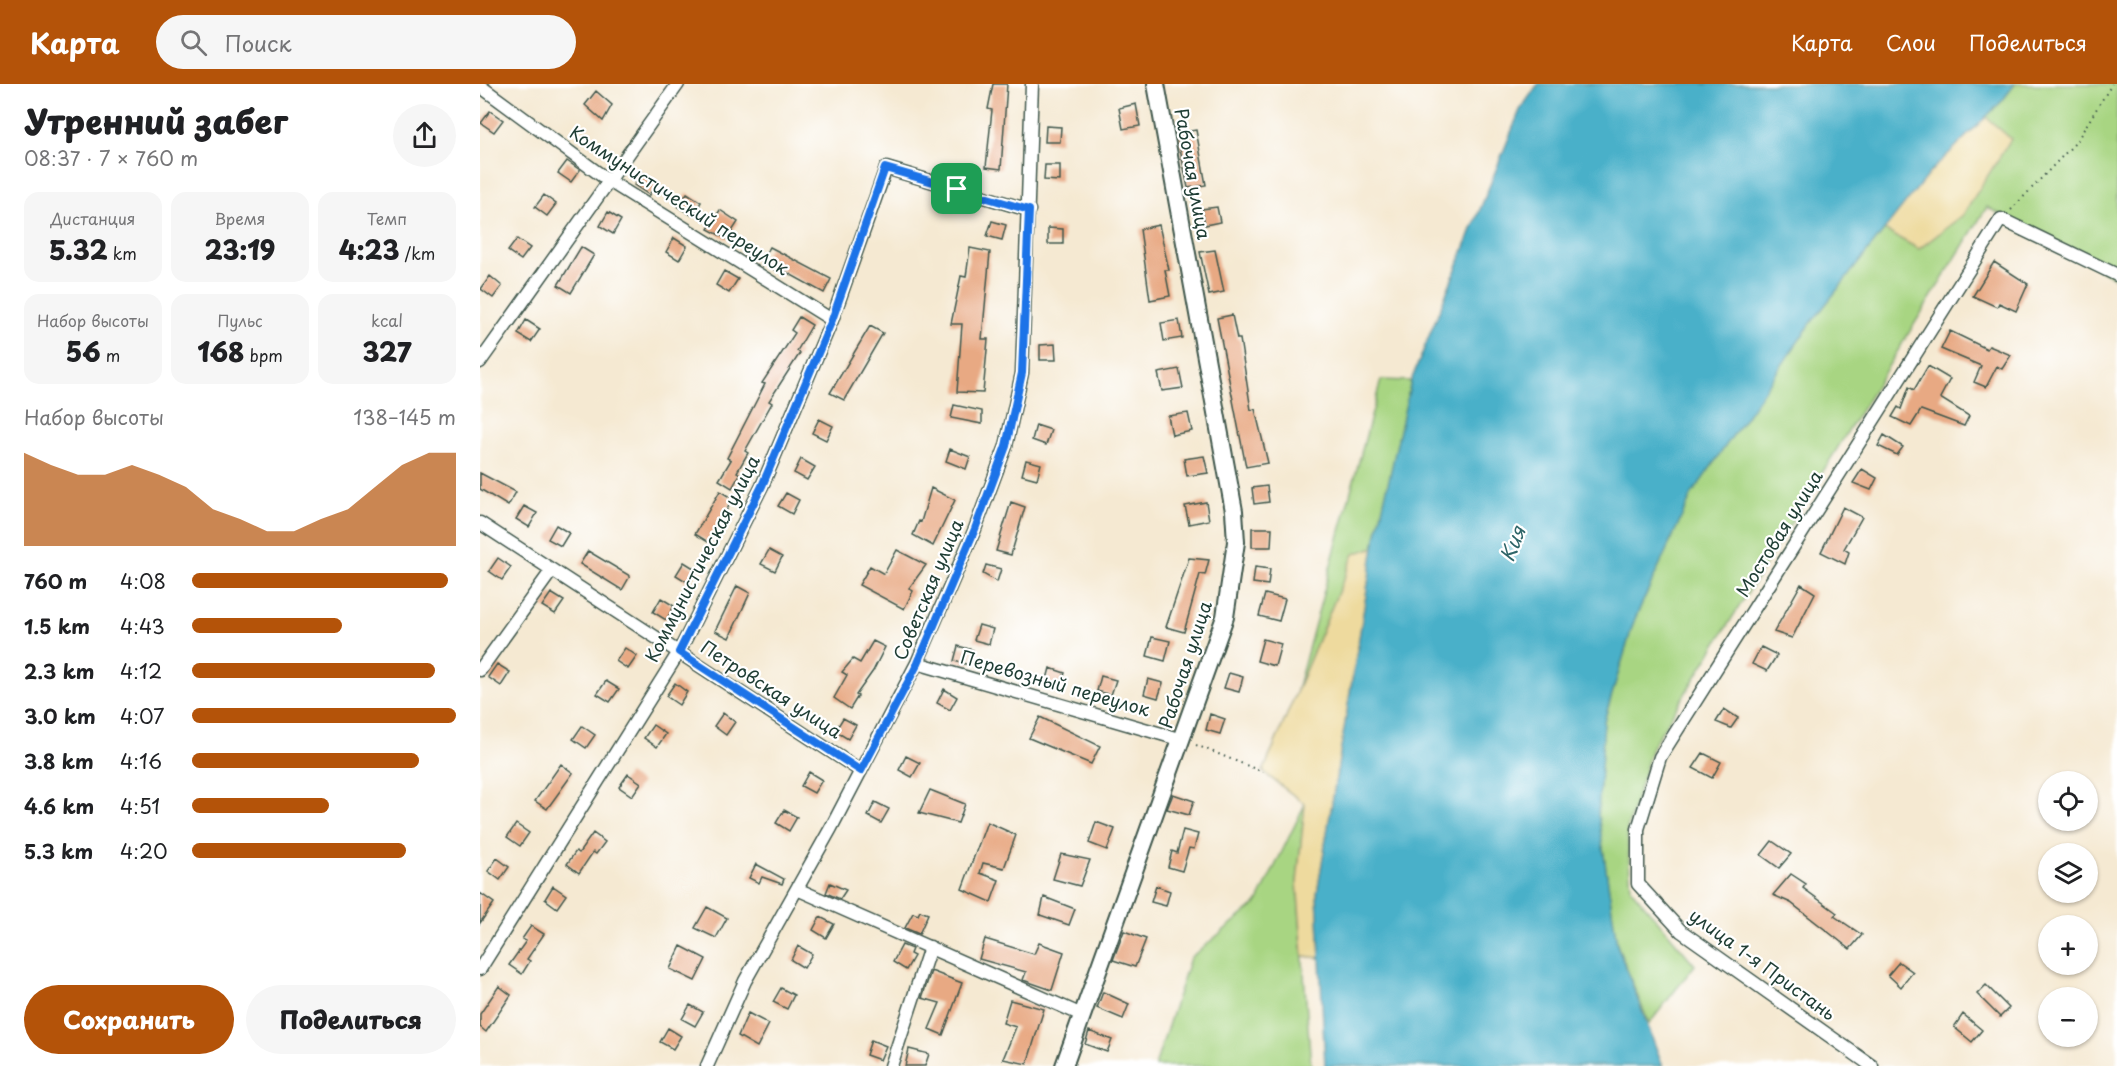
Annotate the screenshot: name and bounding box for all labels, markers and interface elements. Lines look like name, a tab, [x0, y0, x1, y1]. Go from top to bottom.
search box	[156, 15, 576, 69]
text: Карта	[30, 21, 120, 64]
icon: search	[177, 26, 210, 59]
text: Поиск	[225, 26, 292, 59]
text: Карта	[1791, 26, 1853, 58]
text: Слои	[1886, 26, 1936, 58]
text: Поделиться	[1969, 26, 2087, 58]
text: Утренний забег	[24, 95, 288, 145]
button: share	[393, 104, 456, 167]
street label: Рабочая улица	[1169, 106, 1218, 242]
street label: Коммунистический переулок	[565, 118, 795, 281]
text: 08:37 · 7 × 760 m	[24, 143, 198, 173]
pin	[931, 163, 982, 214]
icon: arrive	[940, 172, 973, 205]
text: Дистанция	[51, 206, 135, 230]
text: Время	[214, 206, 266, 230]
text: Темп	[367, 206, 407, 230]
text: 5.32	[49, 230, 108, 269]
text: 23:19	[205, 230, 275, 269]
text: 4:23	[339, 230, 399, 269]
text: km	[108, 241, 137, 265]
text: /km	[399, 241, 435, 265]
text: Набор высоты	[37, 308, 149, 332]
text: Пульс	[217, 308, 263, 332]
text: kcal	[371, 308, 403, 332]
text: 56	[66, 332, 101, 371]
text: 168	[197, 332, 244, 371]
text: 327	[363, 332, 411, 371]
text: m	[101, 343, 120, 367]
text: bpm	[244, 343, 283, 367]
text: Набор высоты	[24, 402, 164, 432]
text: 138–145 m	[353, 402, 456, 432]
street label: Коммунистическая улица	[638, 450, 766, 666]
street label: Мостовая улица	[1729, 464, 1829, 602]
street label: Советская улица	[886, 514, 970, 664]
water label: Кия	[1492, 520, 1533, 566]
text: 760 m	[24, 566, 87, 596]
text: 4:08	[120, 566, 166, 596]
street label: Рабочая улица	[1151, 597, 1218, 732]
text: 1.5 km	[24, 611, 90, 641]
text: 4:43	[120, 611, 165, 641]
street label: Петровская улица	[696, 633, 848, 745]
street label: Перевозный переулок	[958, 643, 1154, 723]
text: 2.3 km	[24, 656, 94, 686]
text: 4:12	[120, 656, 162, 686]
text: 3.0 km	[24, 701, 96, 731]
text: 4:07	[120, 701, 164, 731]
text: 3.8 km	[24, 746, 94, 776]
text: 4:16	[120, 746, 162, 776]
map controls	[2038, 771, 2098, 1047]
button: locate	[2038, 771, 2098, 831]
text: 4.6 km	[24, 791, 94, 821]
text: 4:51	[120, 791, 160, 821]
text: 5.3 km	[24, 836, 93, 866]
text: 4:20	[120, 836, 168, 866]
button: layers	[2038, 843, 2098, 903]
street label: улица 1-я Пристань	[1684, 901, 1842, 1026]
button: +	[2038, 915, 2098, 975]
button: Сохранить	[24, 985, 234, 1054]
button: Поделиться	[246, 985, 456, 1054]
button: −	[2038, 987, 2098, 1047]

